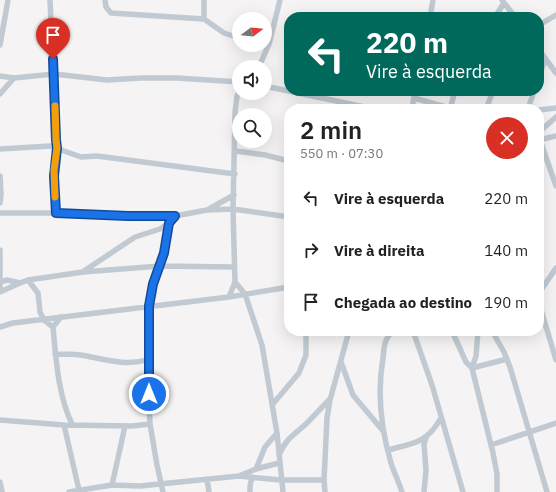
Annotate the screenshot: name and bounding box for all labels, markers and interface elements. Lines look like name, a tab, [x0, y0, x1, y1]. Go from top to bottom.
north arrow	[232, 12, 272, 52]
map controls	[232, 12, 272, 148]
pin	[36, 18, 70, 59]
icon: arrive	[42, 24, 64, 46]
text: 220 m	[366, 24, 448, 61]
icon: left	[300, 28, 352, 80]
button: sound	[232, 60, 272, 100]
text: Vire à esquerda	[366, 60, 492, 83]
button: search	[232, 108, 272, 148]
text: 2 min	[300, 114, 362, 146]
button: close	[486, 117, 528, 159]
text: 550 m · 07:30	[300, 145, 383, 162]
icon: left	[300, 187, 322, 209]
text: Vire à esquerda	[334, 189, 444, 208]
text: 220 m	[484, 189, 528, 208]
icon: right	[300, 239, 322, 261]
text: Vire à direita	[334, 241, 424, 260]
text: 140 m	[484, 241, 528, 260]
icon: arrive	[300, 291, 322, 313]
text: Chegada ao destino	[334, 293, 472, 312]
text: 190 m	[484, 293, 528, 312]
position arrow	[128, 373, 170, 415]

